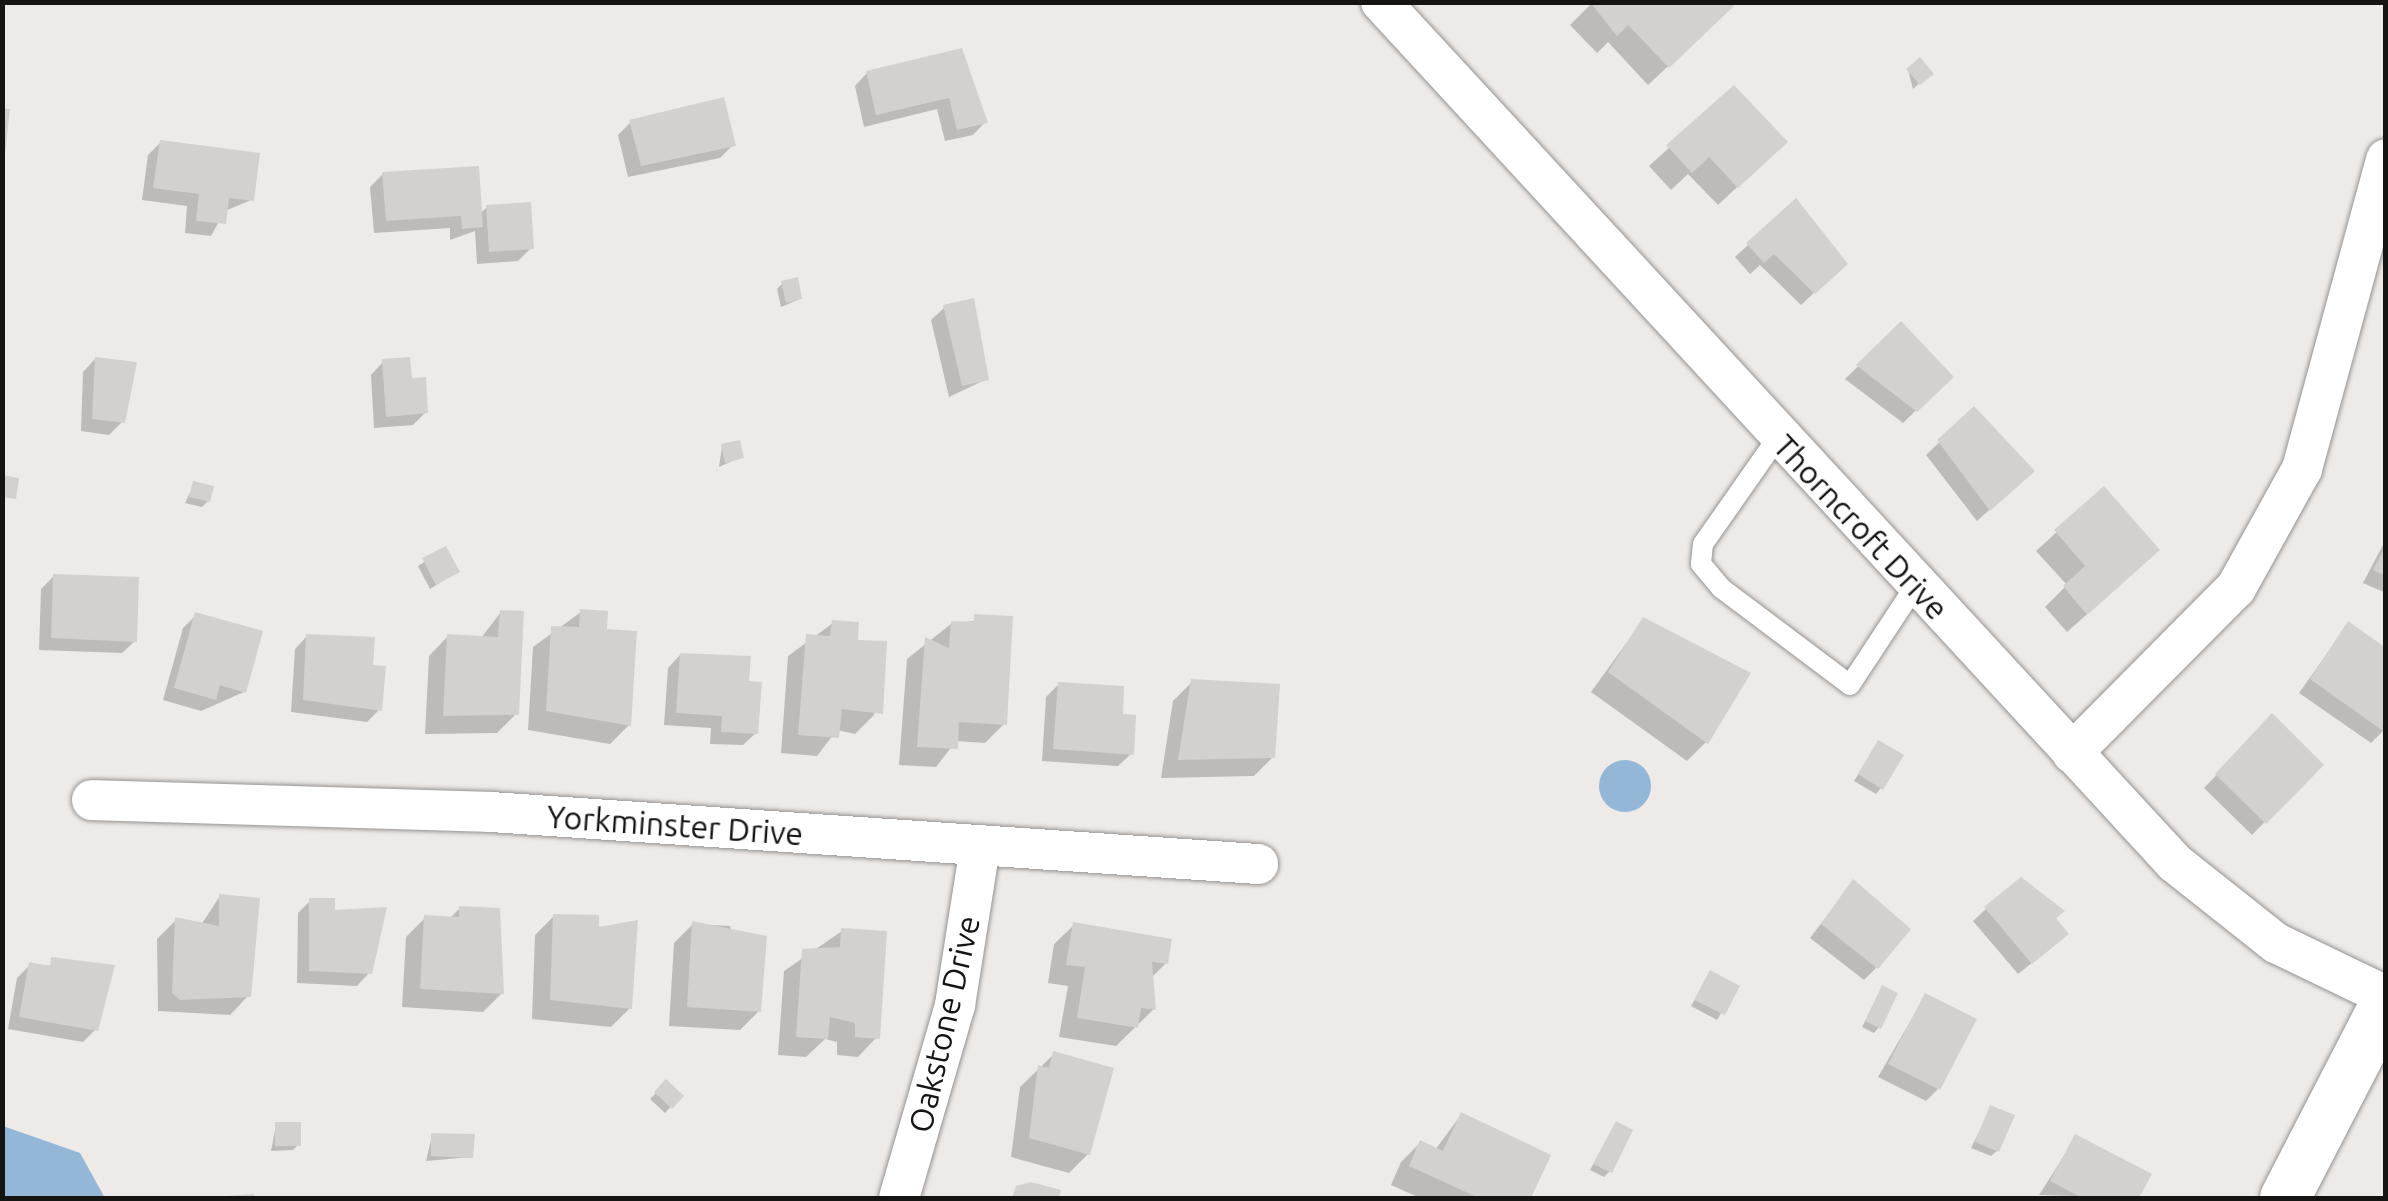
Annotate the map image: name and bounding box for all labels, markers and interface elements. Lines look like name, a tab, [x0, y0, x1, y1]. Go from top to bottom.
street label: Thorncroft Drive	[1766, 427, 1956, 627]
street label: Yorkminster Drive	[545, 797, 805, 853]
street label: Oakstone Drive	[900, 912, 988, 1136]

